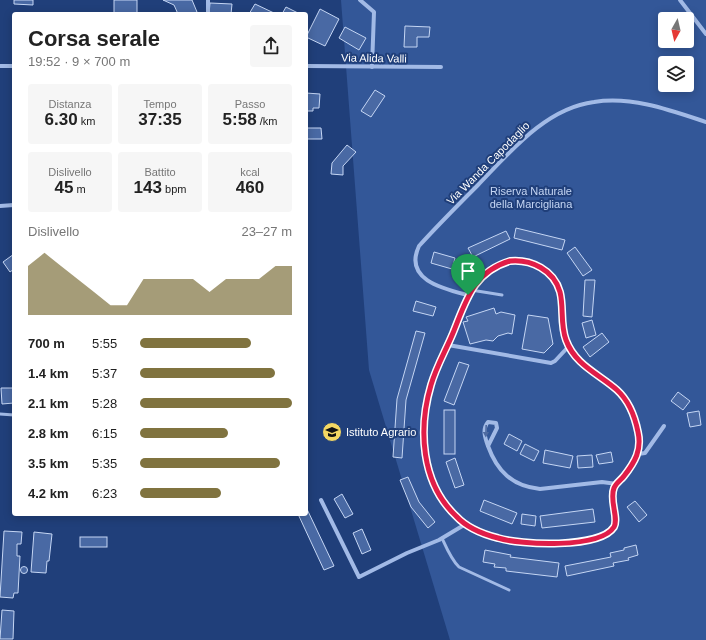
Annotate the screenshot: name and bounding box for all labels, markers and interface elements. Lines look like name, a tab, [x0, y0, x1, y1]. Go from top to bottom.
north arrow	[658, 12, 694, 48]
map controls	[658, 12, 694, 92]
button: share	[250, 25, 292, 67]
text: Corsa serale	[28, 26, 160, 51]
street label: Via Alida Valli	[341, 51, 407, 65]
text: 19:52 · 9 × 700 m	[28, 54, 130, 69]
button: layers	[658, 56, 694, 92]
text: Distanza	[49, 98, 91, 110]
text: Tempo	[143, 98, 177, 110]
text: Passo	[235, 98, 265, 110]
text: 6.30	[45, 110, 78, 129]
text: 37:35	[138, 110, 182, 129]
text: 5:58	[223, 110, 257, 129]
text: km	[78, 115, 95, 127]
text: /km	[257, 115, 277, 127]
street label: Via Wanda Capodaglio	[444, 119, 532, 207]
text: Dislivello	[48, 166, 92, 178]
text: Battito	[144, 166, 176, 178]
text: kcal	[240, 166, 260, 178]
text: 45	[54, 178, 73, 197]
text: 143	[134, 178, 162, 197]
text: 460	[236, 178, 264, 197]
text: m	[73, 183, 86, 195]
text: bpm	[162, 183, 186, 195]
park label: Riserva Naturale della Marcigliana	[490, 185, 573, 210]
text: Dislivello	[28, 224, 79, 239]
text: 23–27 m	[241, 224, 292, 239]
pin	[451, 254, 485, 295]
icon: arrive	[457, 260, 479, 282]
text: 700 m	[28, 336, 65, 351]
text: 5:55	[92, 336, 117, 351]
text: 1.4 km	[28, 366, 68, 381]
text: 5:37	[92, 366, 117, 381]
text: 2.1 km	[28, 396, 68, 411]
text: 5:28	[92, 396, 117, 411]
school or university icon: Istituto Agrario	[321, 421, 343, 443]
one-way arrow	[482, 425, 489, 437]
text: 2.8 km	[28, 426, 68, 441]
text: 6:15	[92, 426, 117, 441]
place label: Istituto Agrario	[346, 426, 416, 438]
text: 3.5 km	[28, 456, 68, 471]
text: 5:35	[92, 456, 117, 471]
text: 4.2 km	[28, 486, 68, 501]
text: 6:23	[92, 486, 117, 501]

